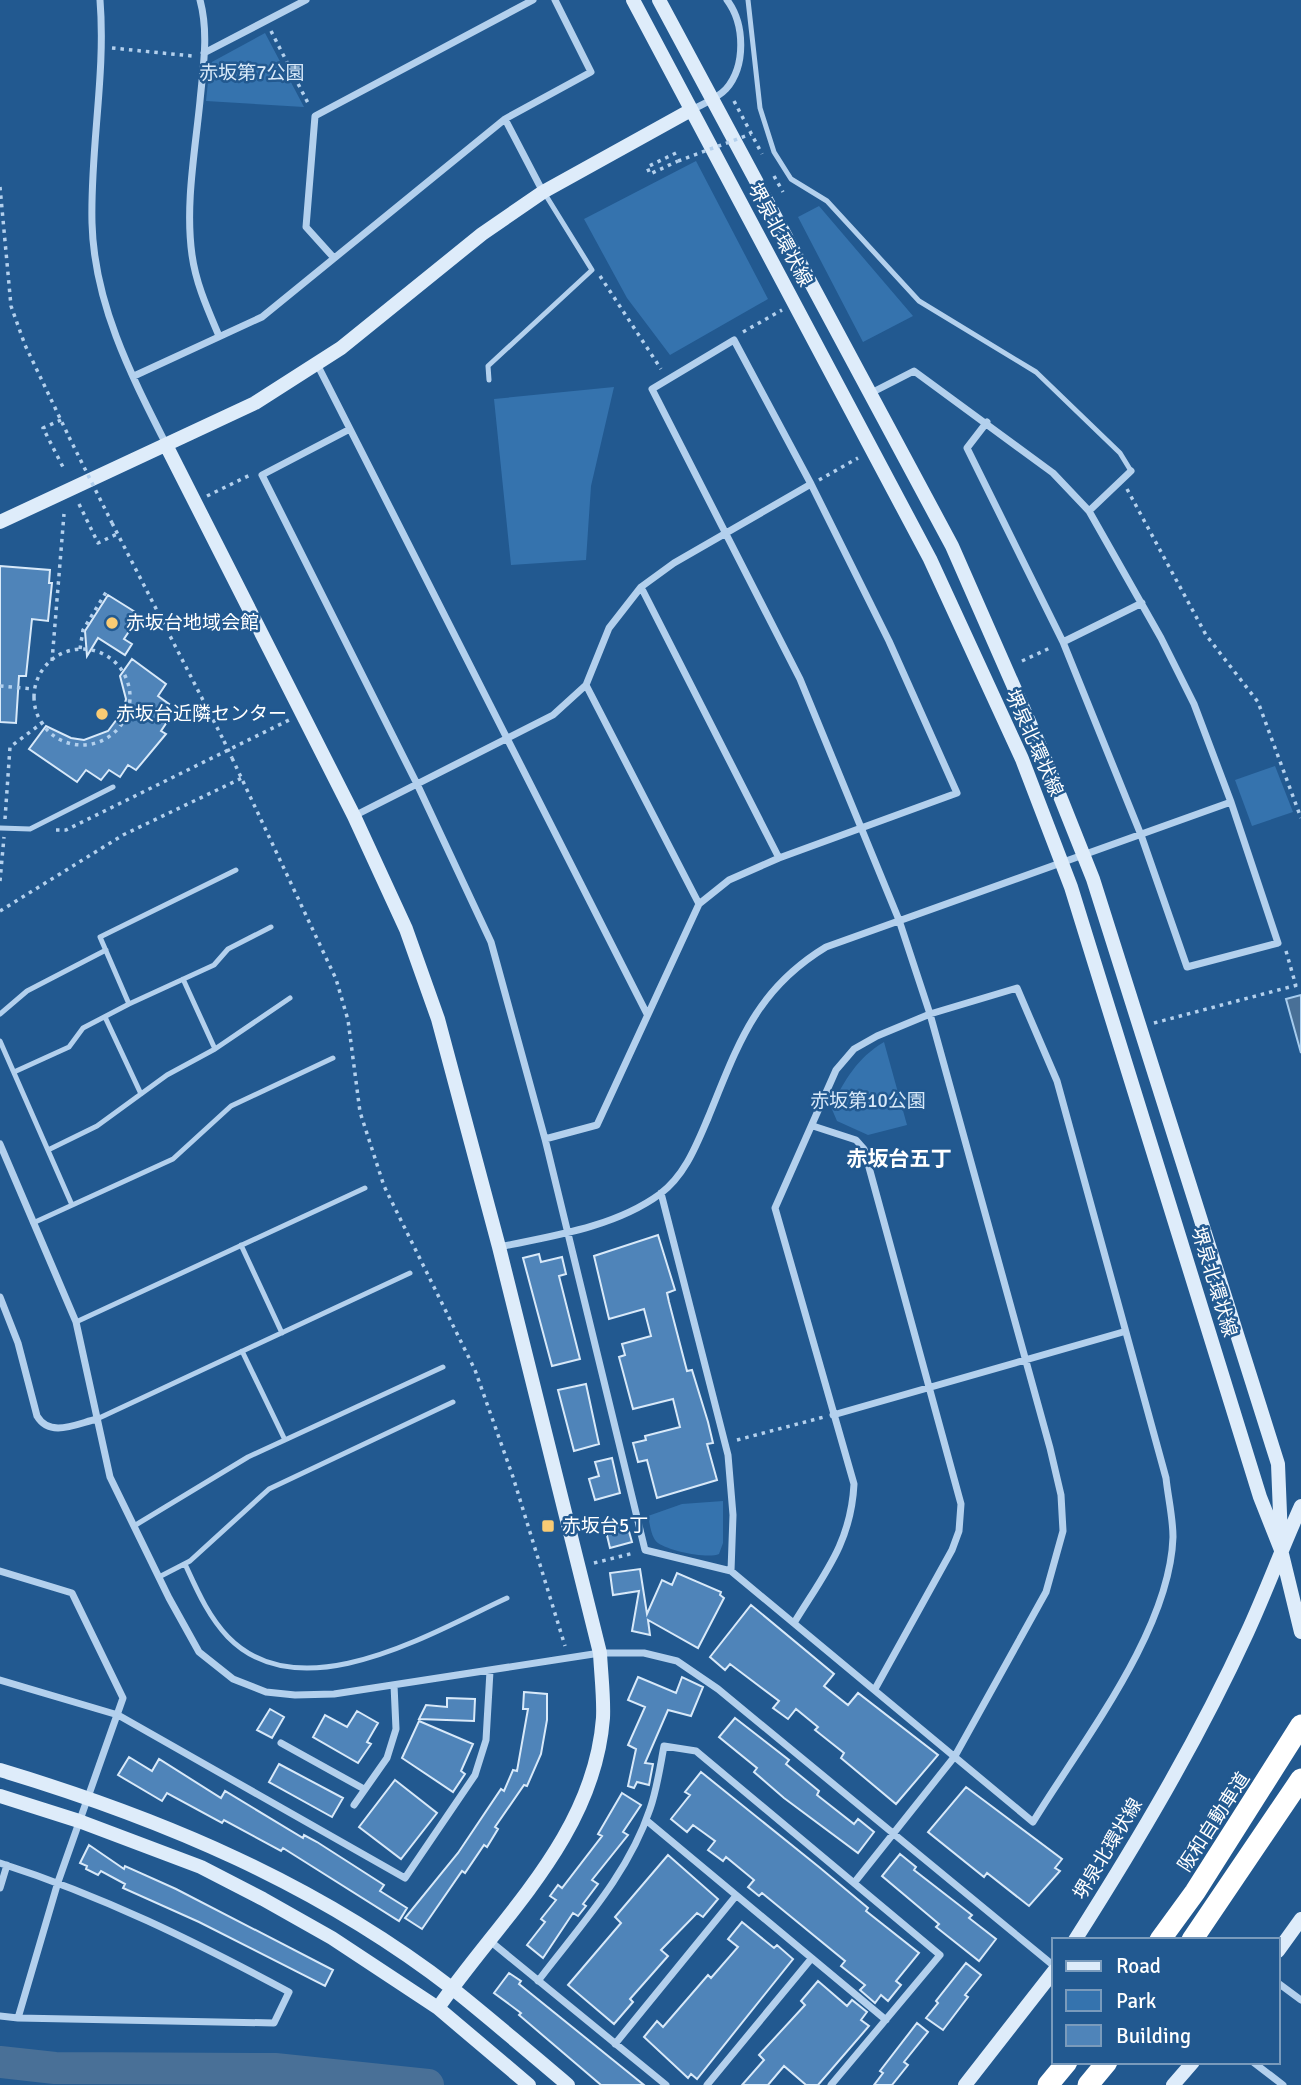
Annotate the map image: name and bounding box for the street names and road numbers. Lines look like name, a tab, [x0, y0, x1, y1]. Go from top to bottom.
street label: 堺泉北環状線	[743, 179, 817, 291]
street label: 堺泉北環状線	[1000, 686, 1068, 800]
street label: 堺泉北環状線	[1186, 1224, 1242, 1340]
street label: 阪和自動車道	[1173, 1768, 1255, 1876]
street label: 堺泉北環状線	[1068, 1794, 1148, 1904]

